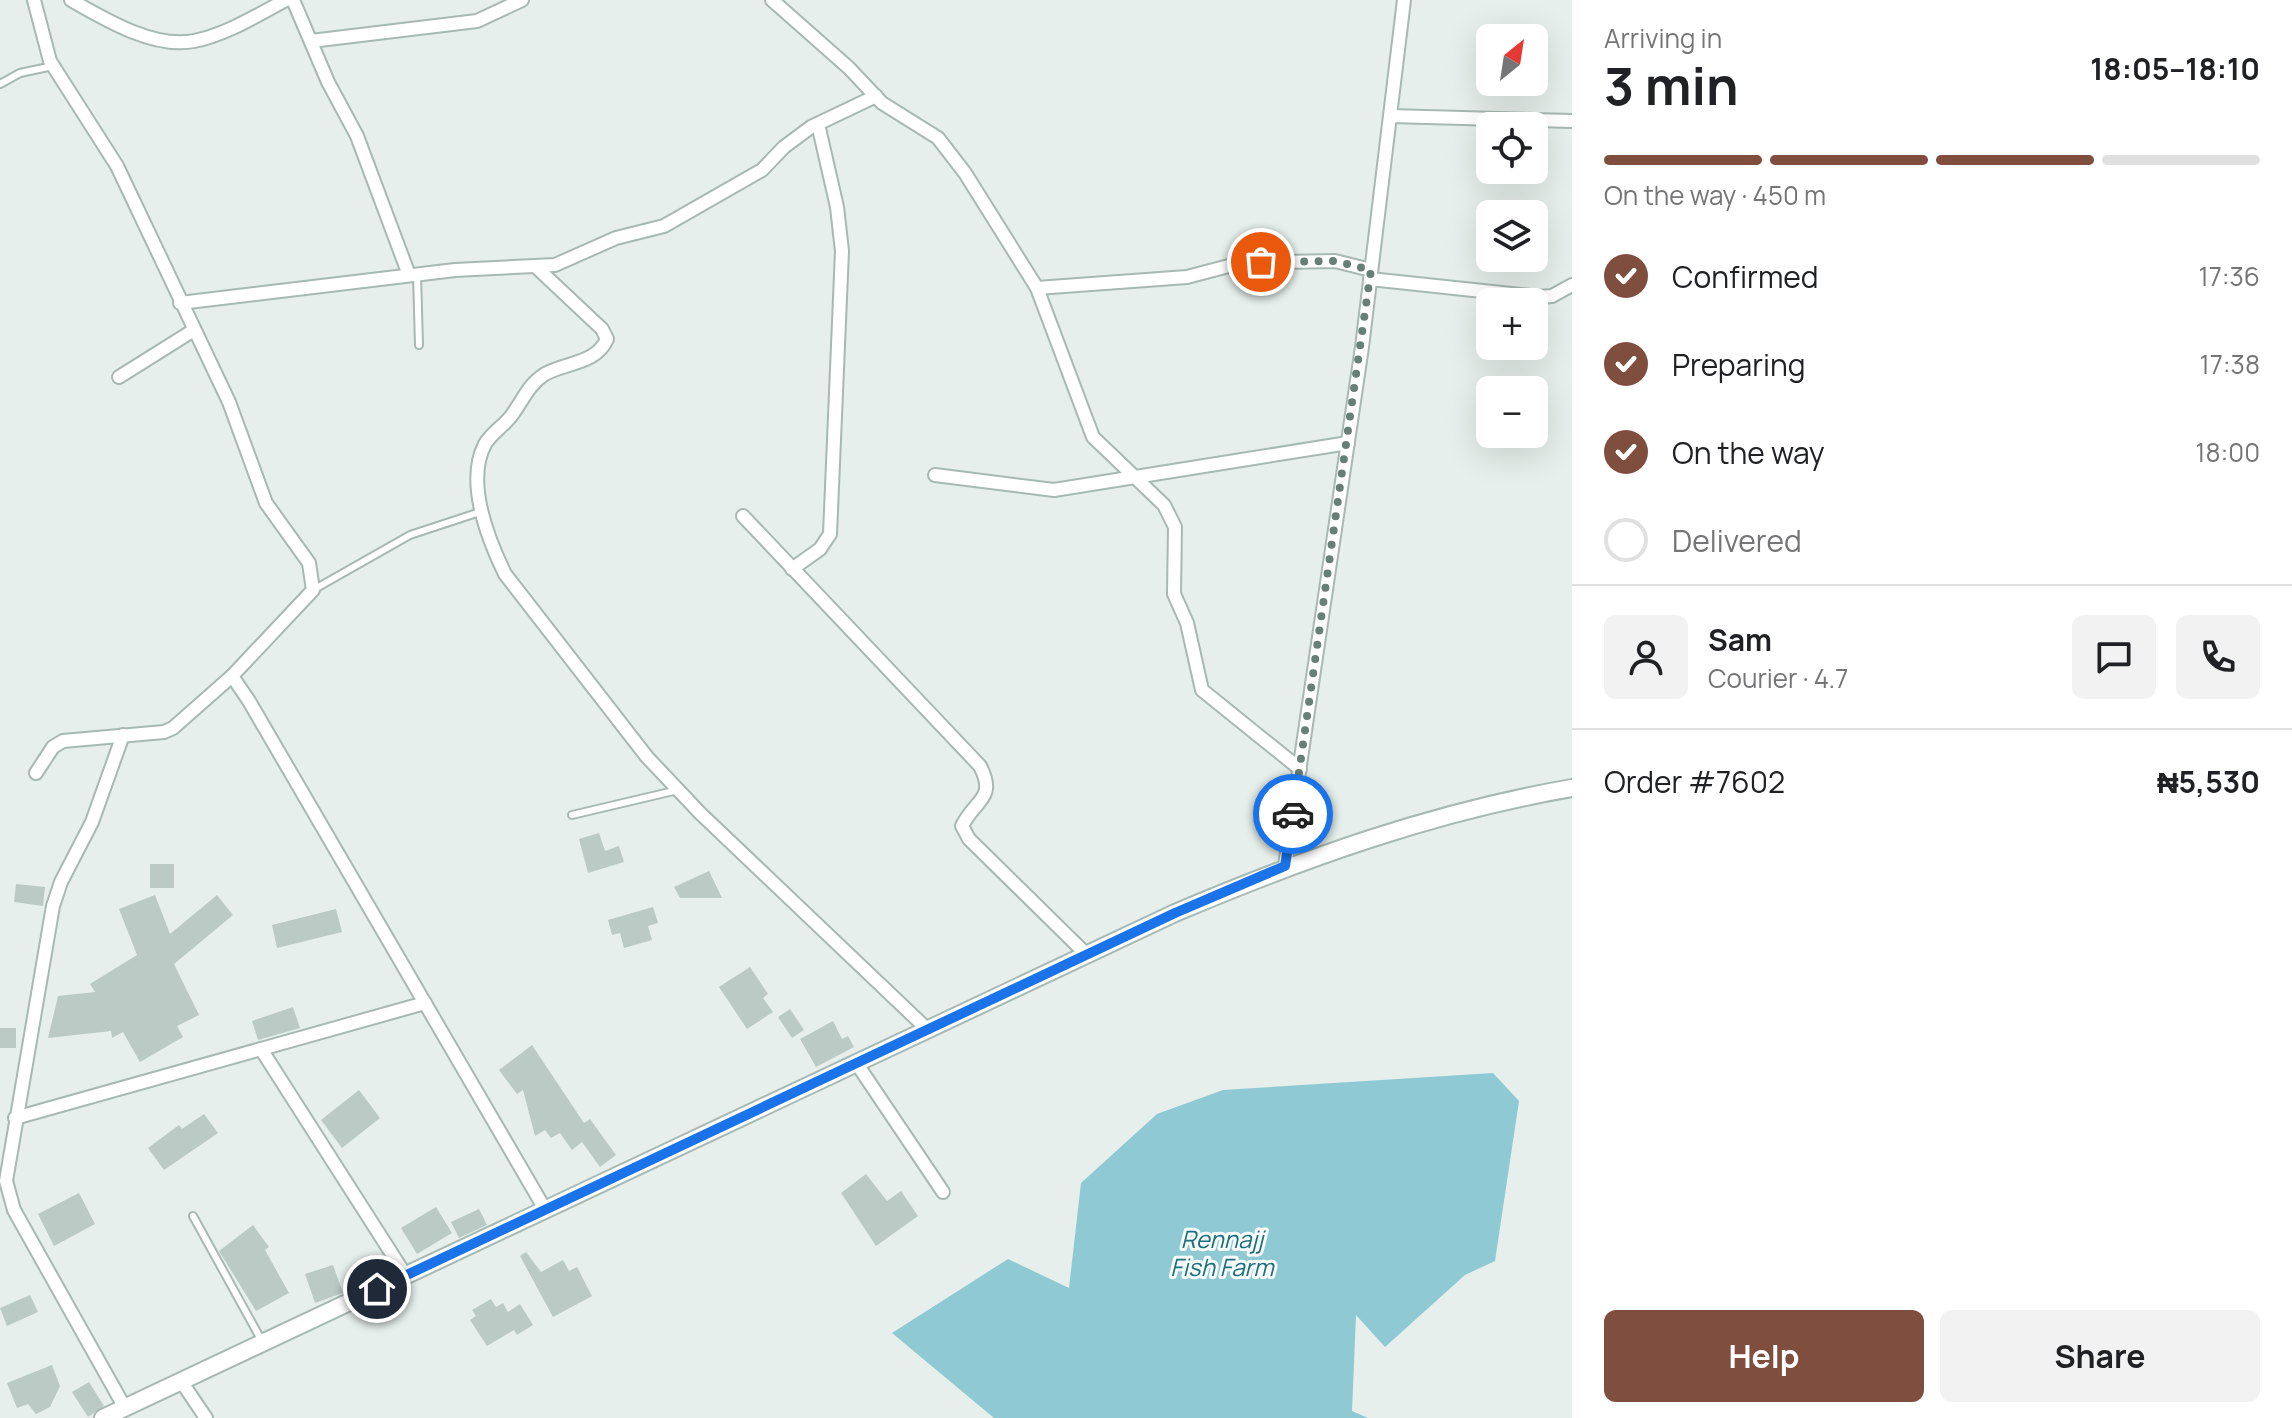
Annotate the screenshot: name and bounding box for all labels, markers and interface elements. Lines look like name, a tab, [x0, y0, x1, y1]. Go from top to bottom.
text: Arriving in	[1604, 20, 1722, 56]
north arrow	[1476, 24, 1548, 96]
map controls	[1476, 24, 1548, 448]
text: 18:05–18:10	[2090, 48, 2260, 89]
text: 3 min	[1604, 50, 1739, 121]
button: locate	[1476, 112, 1548, 184]
text: On the way · 450 m	[1604, 177, 1826, 213]
button: layers	[1476, 200, 1548, 272]
pin	[1227, 228, 1295, 296]
icon: bag	[1239, 240, 1283, 284]
icon: check	[1604, 254, 1648, 298]
text: Confirmed	[1672, 256, 1819, 297]
text: 17:36	[2199, 258, 2260, 294]
button: +	[1476, 288, 1548, 360]
icon: check	[1604, 342, 1648, 386]
text: Preparing	[1672, 344, 1806, 385]
text: 17:38	[2200, 346, 2260, 382]
button: −	[1476, 376, 1548, 448]
icon: check	[1604, 430, 1648, 474]
text: On the way	[1672, 432, 1825, 473]
text: 18:00	[2195, 434, 2260, 470]
text: Delivered	[1672, 520, 1802, 561]
button: person	[1604, 615, 1688, 699]
button: chat	[2072, 615, 2156, 699]
button: phone	[2176, 615, 2260, 699]
text: Sam	[1708, 619, 1772, 660]
text: Courier · 4.7	[1708, 660, 1848, 696]
text: Order #7602	[1604, 761, 1785, 802]
text: ₦5,530	[2157, 761, 2260, 802]
courier	[1253, 774, 1333, 854]
icon: car	[1271, 792, 1315, 836]
water label: Rennajj Fish Farm	[1170, 1222, 1275, 1283]
pin	[343, 1255, 411, 1323]
icon: home	[355, 1267, 399, 1311]
button: Help	[1604, 1310, 1924, 1402]
button: Share	[1940, 1310, 2260, 1402]

